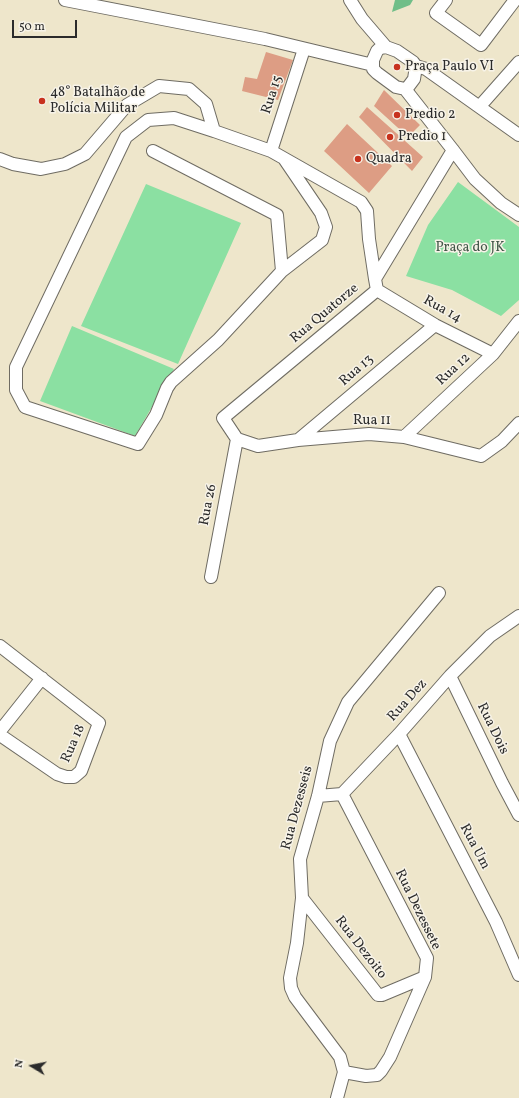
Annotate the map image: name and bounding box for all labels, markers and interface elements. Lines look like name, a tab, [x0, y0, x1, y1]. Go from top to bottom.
scale bar	[14, 12, 79, 38]
text: 50 m	[19, 19, 45, 35]
place label: Praça Paulo VI	[405, 59, 494, 75]
marker: Praça Paulo VI	[392, 62, 402, 72]
street label: Rua 15	[259, 74, 287, 116]
place label: 48° Batalhão de Polícia Militar	[50, 85, 145, 118]
marker: 48° Batalhão de Polícia Militar	[37, 96, 47, 106]
place label: Predio 2	[405, 107, 456, 123]
marker: Predio 2	[392, 110, 402, 120]
place label: Predio 1	[398, 129, 446, 145]
marker: Predio 1	[385, 132, 395, 142]
place label: Quadra	[366, 151, 412, 167]
marker: Quadra	[353, 154, 363, 164]
park label: Praça do JK	[435, 240, 505, 256]
street label: Rua Quatorze	[287, 281, 363, 347]
street label: Rua 14	[420, 293, 464, 327]
street label: Rua 12	[434, 350, 474, 390]
street label: Rua 13	[336, 352, 378, 390]
street label: Rua 11	[353, 413, 391, 429]
street label: Rua 26	[197, 483, 221, 527]
street label: Rua Dez	[385, 676, 431, 726]
street label: Rua Dois	[472, 701, 512, 757]
street label: Rua 18	[58, 722, 90, 766]
street label: Rua Dezesseis	[279, 764, 317, 852]
street label: Rua Um	[455, 821, 493, 873]
street label: Rua Dezessete	[390, 867, 444, 953]
street label: Rua Dezoito	[330, 913, 390, 983]
north arrow	[12, 1046, 52, 1086]
text: N	[12, 1059, 28, 1069]

